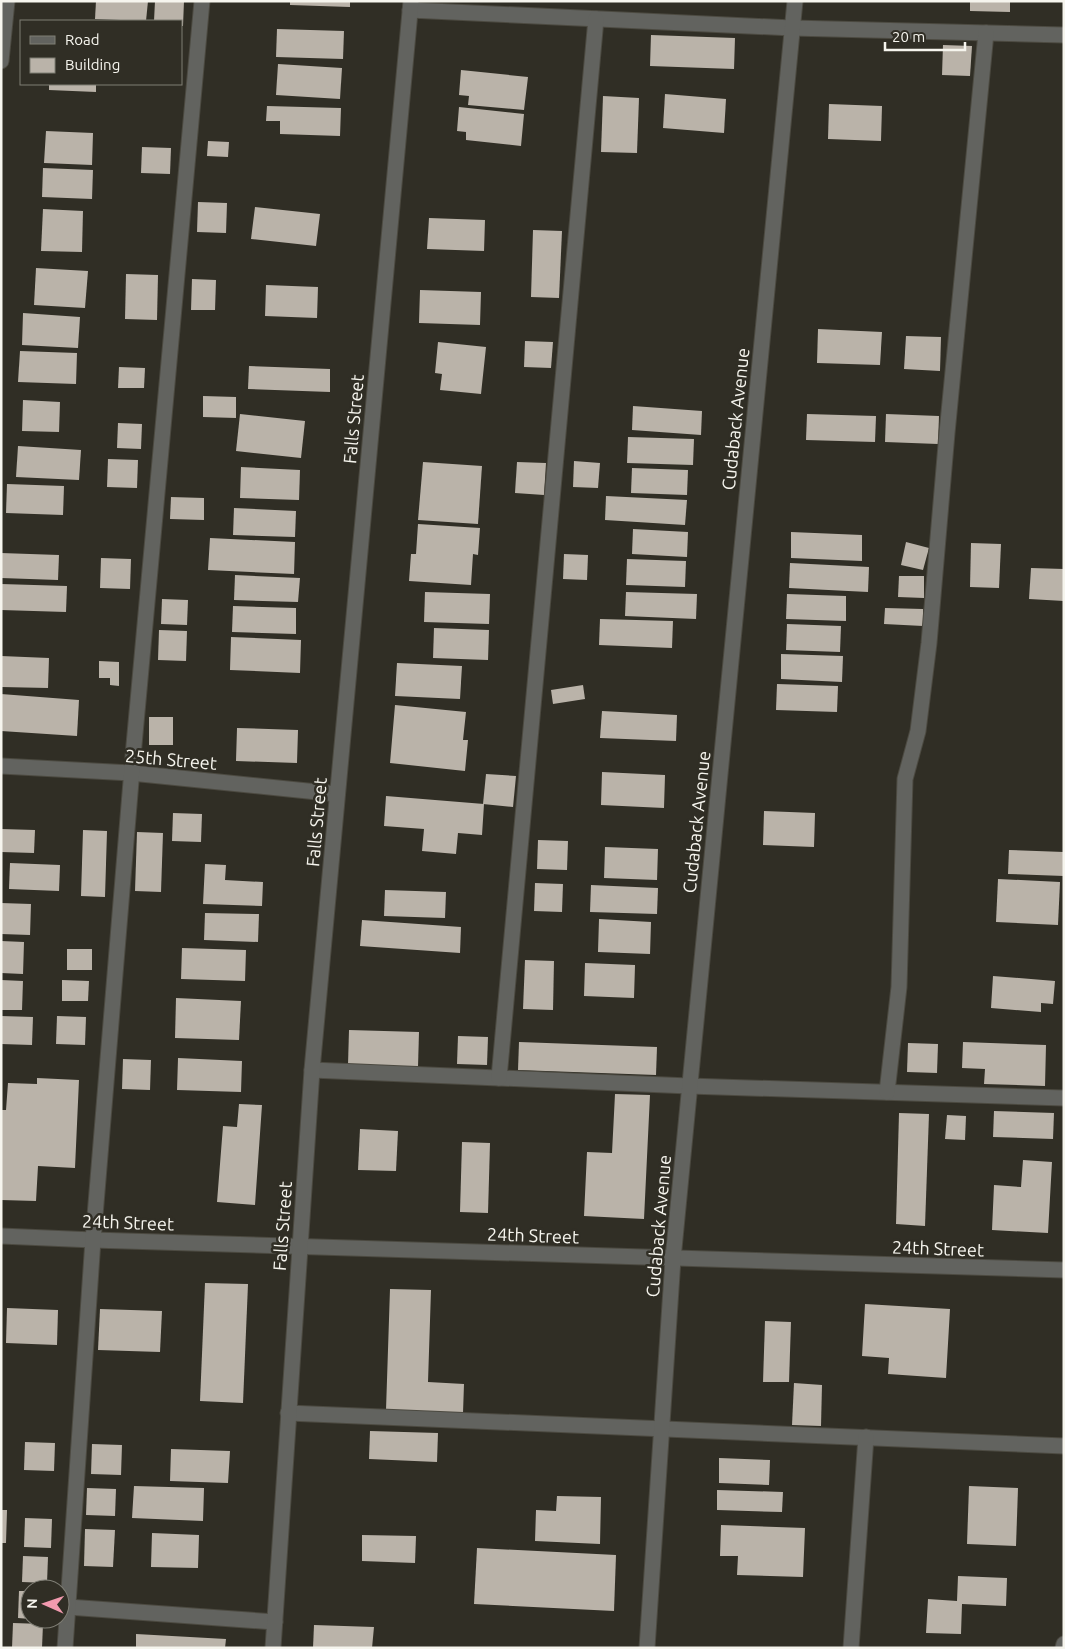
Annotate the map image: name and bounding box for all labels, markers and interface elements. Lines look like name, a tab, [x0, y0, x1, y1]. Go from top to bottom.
legend	[20, 20, 182, 85]
scale bar	[885, 20, 965, 52]
text: 20 m	[892, 28, 925, 45]
text: Road	[65, 31, 100, 48]
text: Building	[65, 56, 120, 73]
street label: Cudaback Avenue	[718, 347, 752, 491]
street label: Falls Street	[339, 373, 367, 465]
street label: 25th Street	[124, 745, 218, 773]
street label: Cudaback Avenue	[679, 750, 713, 894]
street label: Falls Street	[302, 776, 330, 868]
street label: Cudaback Avenue	[642, 1154, 674, 1298]
street label: Falls Street	[269, 1181, 295, 1271]
street label: 24th Street	[82, 1210, 174, 1234]
street label: 24th Street	[487, 1223, 579, 1247]
street label: 24th Street	[892, 1236, 984, 1260]
north arrow	[20, 1579, 70, 1629]
text: N	[24, 1598, 40, 1609]

